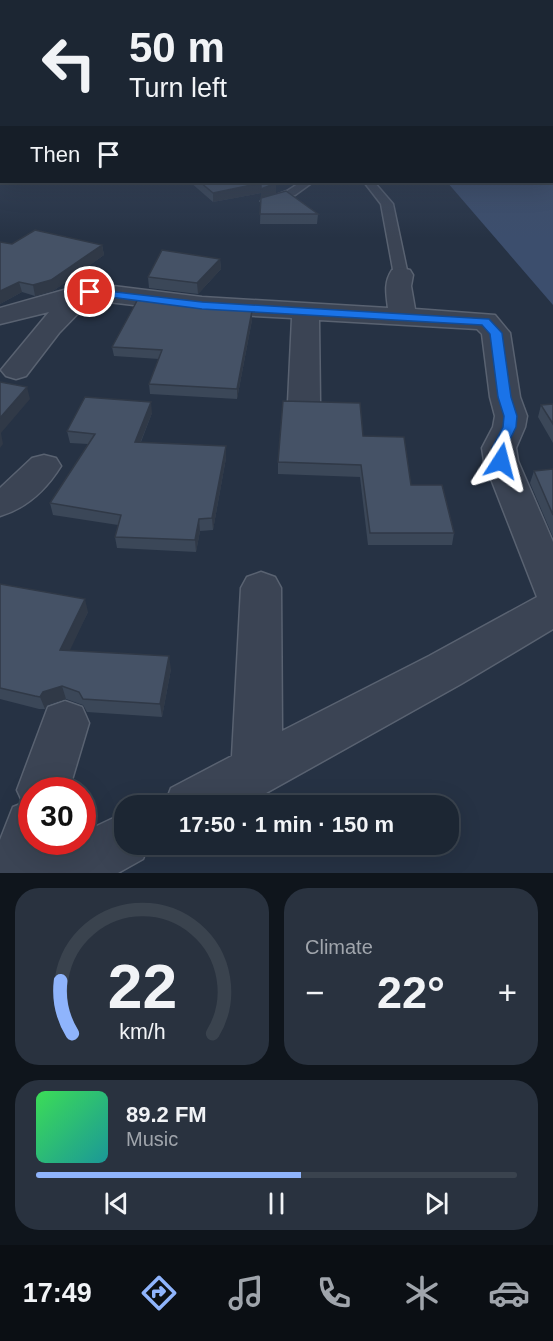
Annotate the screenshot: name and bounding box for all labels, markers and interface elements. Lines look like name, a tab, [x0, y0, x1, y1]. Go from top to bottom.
icon: left	[30, 24, 108, 102]
text: 50 m	[129, 24, 225, 71]
text: Turn left	[129, 73, 227, 103]
icon: arrive	[92, 138, 125, 171]
text: Then	[30, 142, 80, 167]
pin	[64, 266, 115, 317]
icon: arrive	[73, 275, 106, 308]
position arrow	[469, 429, 533, 493]
speed limit sign: 30	[18, 777, 96, 855]
text: 17:50 · 1 min · 150 m	[179, 812, 394, 837]
text: Climate	[305, 936, 373, 958]
text: 22	[107, 952, 177, 1021]
text: 22°	[377, 967, 445, 1018]
text: −	[305, 974, 324, 1011]
text: +	[498, 974, 517, 1011]
text: km/h	[119, 1020, 165, 1044]
text: 89.2 FM	[126, 1102, 207, 1127]
text: Music	[126, 1128, 178, 1150]
icon: previous	[100, 1187, 133, 1220]
icon: pause	[260, 1187, 293, 1220]
icon: next	[420, 1187, 453, 1220]
icon: directions	[138, 1272, 180, 1314]
icon: music	[225, 1272, 267, 1314]
icon: phone	[313, 1272, 355, 1314]
icon: climate	[401, 1272, 443, 1314]
icon: car	[488, 1272, 530, 1314]
text: 17:49	[23, 1278, 92, 1308]

